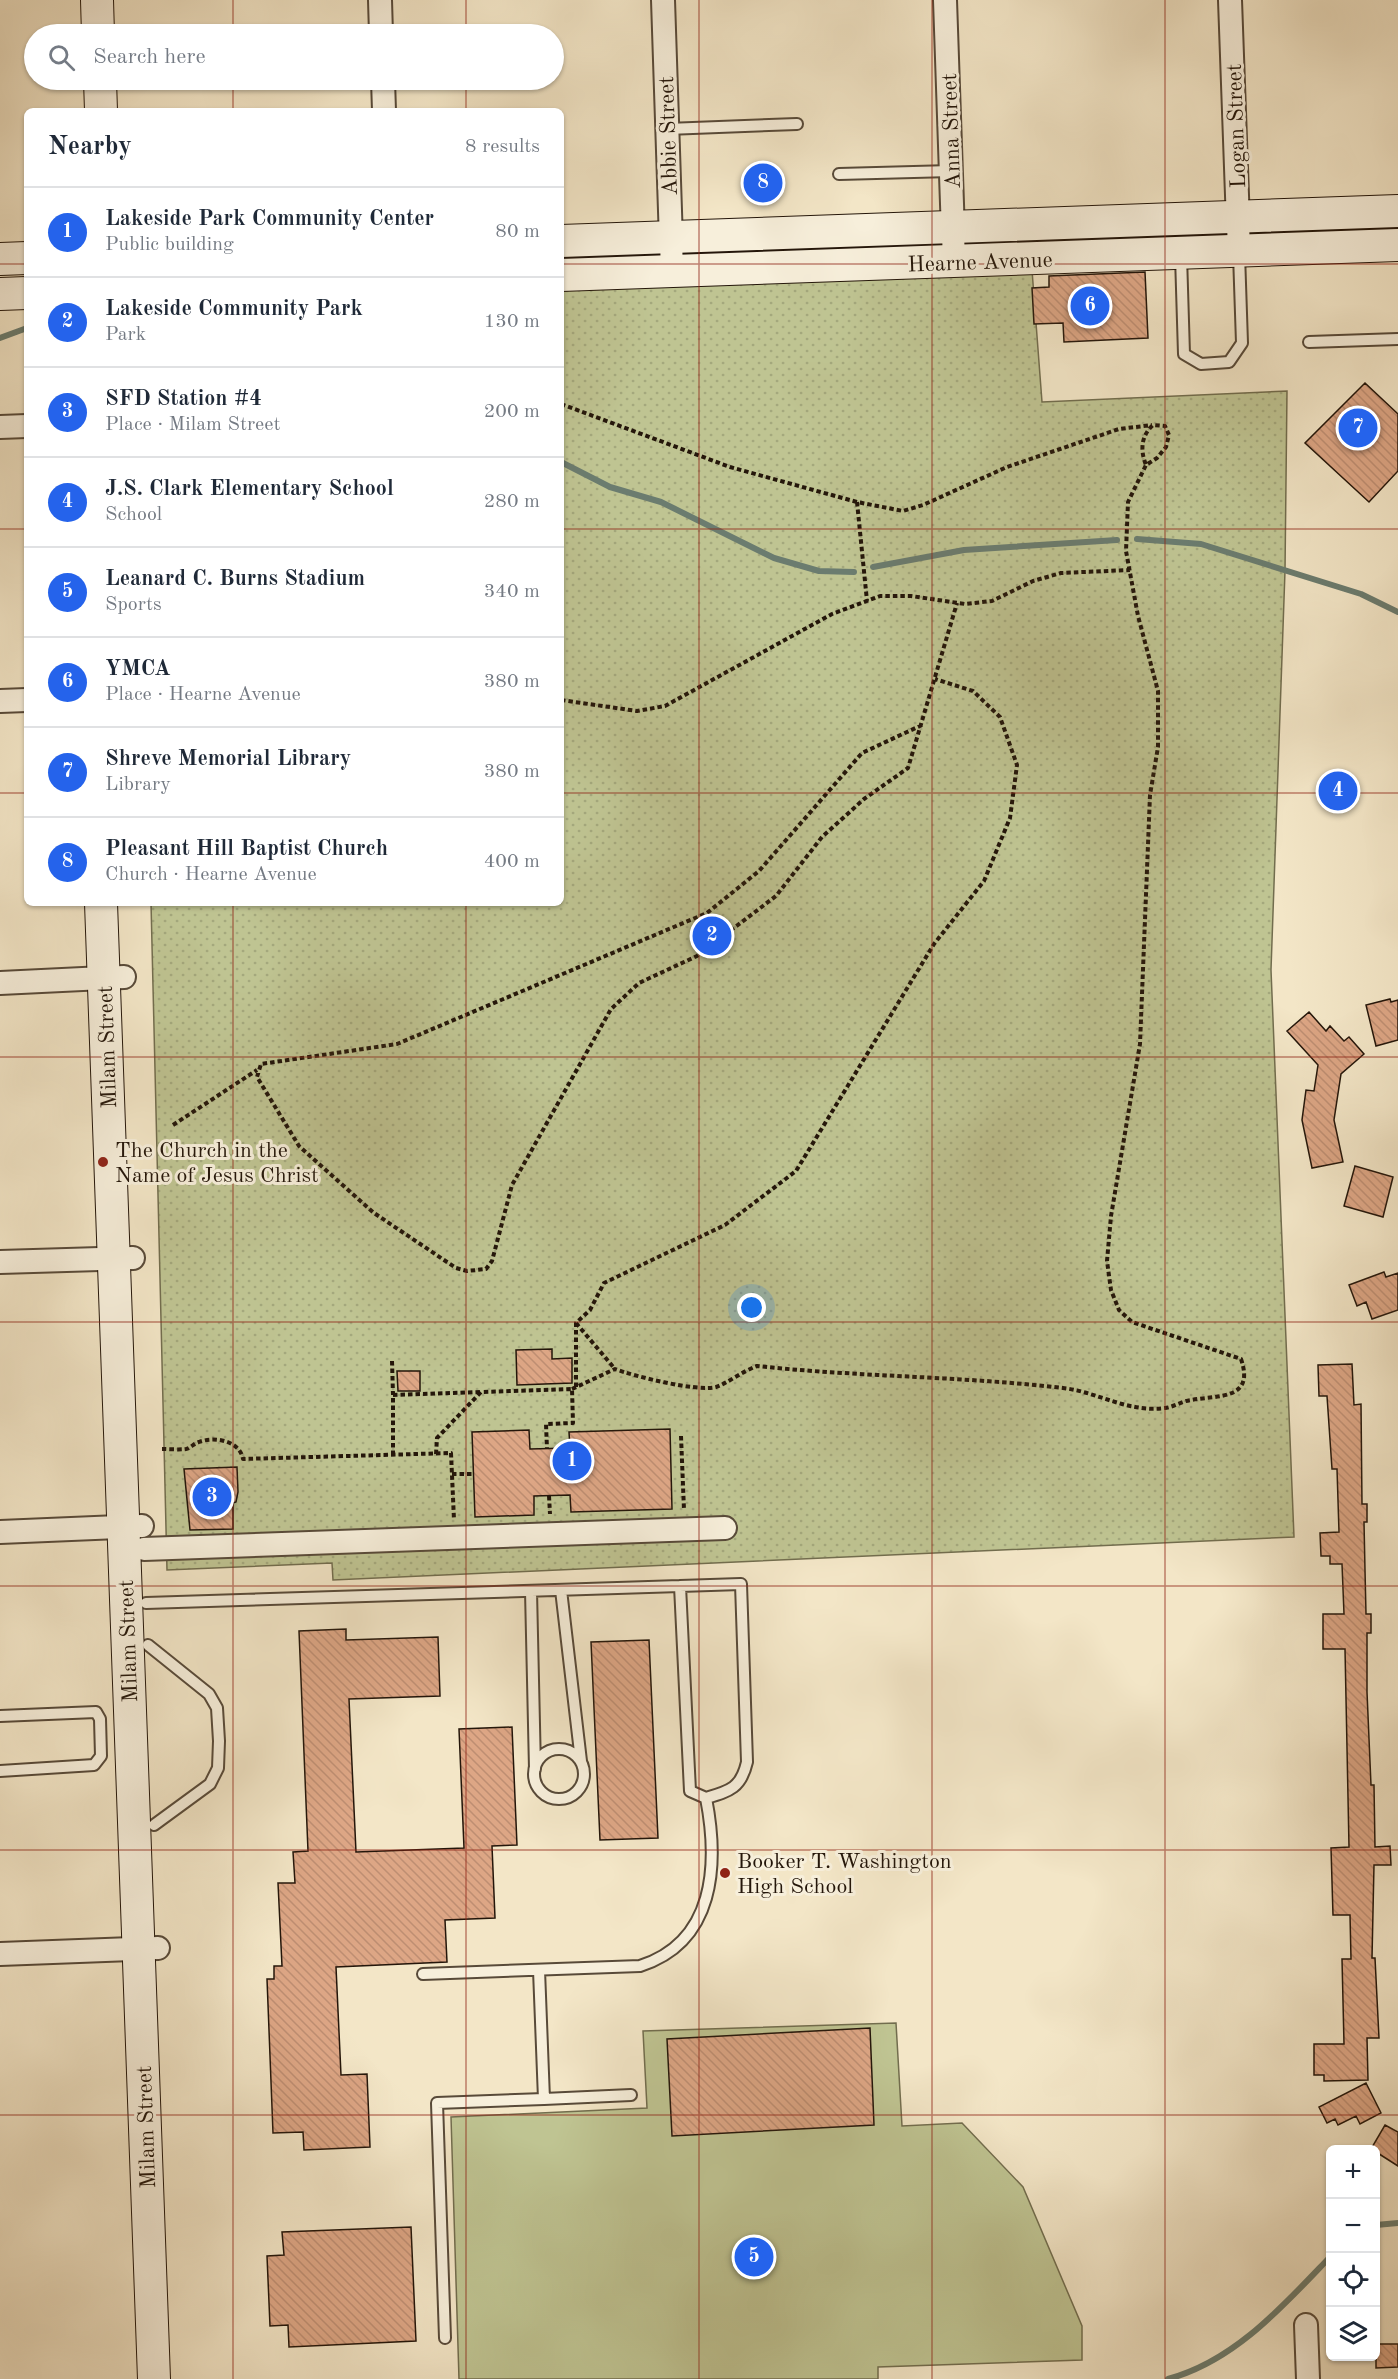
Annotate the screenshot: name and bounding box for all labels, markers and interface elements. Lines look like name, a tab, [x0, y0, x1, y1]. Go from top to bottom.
search box	[24, 24, 564, 90]
icon: search	[45, 41, 78, 74]
text: Search here	[93, 46, 206, 68]
street label: Logan Street	[1224, 63, 1250, 189]
street label: Anna Street	[939, 73, 965, 189]
street label: Abbie Street	[656, 76, 682, 196]
text: Nearby	[48, 134, 132, 160]
text: 8 results	[465, 137, 540, 157]
pin: 8	[744, 160, 783, 206]
text: Lakeside Park Community Center	[105, 208, 434, 230]
text: 1	[62, 222, 73, 242]
text: 80 m	[495, 222, 540, 242]
text: Public building	[105, 235, 234, 255]
street label: Hearne Avenue	[907, 249, 1053, 277]
pin: 6	[1070, 284, 1110, 328]
text: Lakeside Community Park	[105, 298, 363, 320]
text: 2	[62, 312, 73, 332]
text: 130 m	[484, 312, 540, 332]
text: Park	[105, 325, 146, 345]
text: SFD Station #4	[105, 388, 262, 410]
text: 3	[62, 402, 73, 422]
text: 200 m	[484, 402, 540, 422]
pin: 7	[1338, 406, 1378, 450]
text: Place · Milam Street	[105, 415, 281, 435]
text: J.S. Clark Elementary School	[105, 478, 394, 500]
text: 4	[62, 492, 73, 512]
text: 280 m	[484, 492, 540, 512]
text: School	[105, 505, 162, 525]
text: Leanard C. Burns Stadium	[105, 568, 365, 590]
text: 5	[62, 582, 73, 602]
text: 340 m	[484, 582, 540, 602]
text: Sports	[105, 595, 162, 615]
text: YMCA	[105, 658, 171, 680]
text: 6	[62, 672, 73, 692]
text: 380 m	[484, 672, 540, 692]
text: Place · Hearne Avenue	[105, 685, 301, 705]
text: Shreve Memorial Library	[105, 748, 351, 770]
text: 7	[62, 762, 73, 782]
text: 380 m	[484, 762, 540, 782]
pin: 4	[1318, 768, 1358, 814]
text: Library	[105, 775, 171, 795]
text: Pleasant Hill Baptist Church	[105, 838, 388, 860]
text: 8	[62, 852, 73, 872]
text: 400 m	[484, 852, 540, 872]
text: Church · Hearne Avenue	[105, 865, 317, 885]
pin: 2	[692, 914, 732, 958]
street label: Milam Street	[95, 985, 121, 1109]
place label: The Church in the Name of Jesus Christ	[115, 1140, 319, 1187]
marker: The Church in the Name of Jesus Christ	[96, 1155, 110, 1169]
your location	[737, 1293, 766, 1322]
pin: 1	[552, 1438, 592, 1484]
pin: 3	[192, 1474, 232, 1520]
street label: Milam Street	[116, 1579, 142, 1703]
place label: Booker T. Washington High School	[737, 1851, 952, 1898]
marker: Booker T. Washington High School	[718, 1866, 732, 1880]
street label: Milam Street	[134, 2065, 160, 2189]
map controls	[1326, 2145, 1380, 2361]
button: +	[1326, 2145, 1380, 2199]
button: −	[1326, 2199, 1380, 2253]
pin: 5	[734, 2234, 774, 2280]
button: locate	[1326, 2253, 1380, 2307]
button: layers	[1326, 2307, 1380, 2361]

